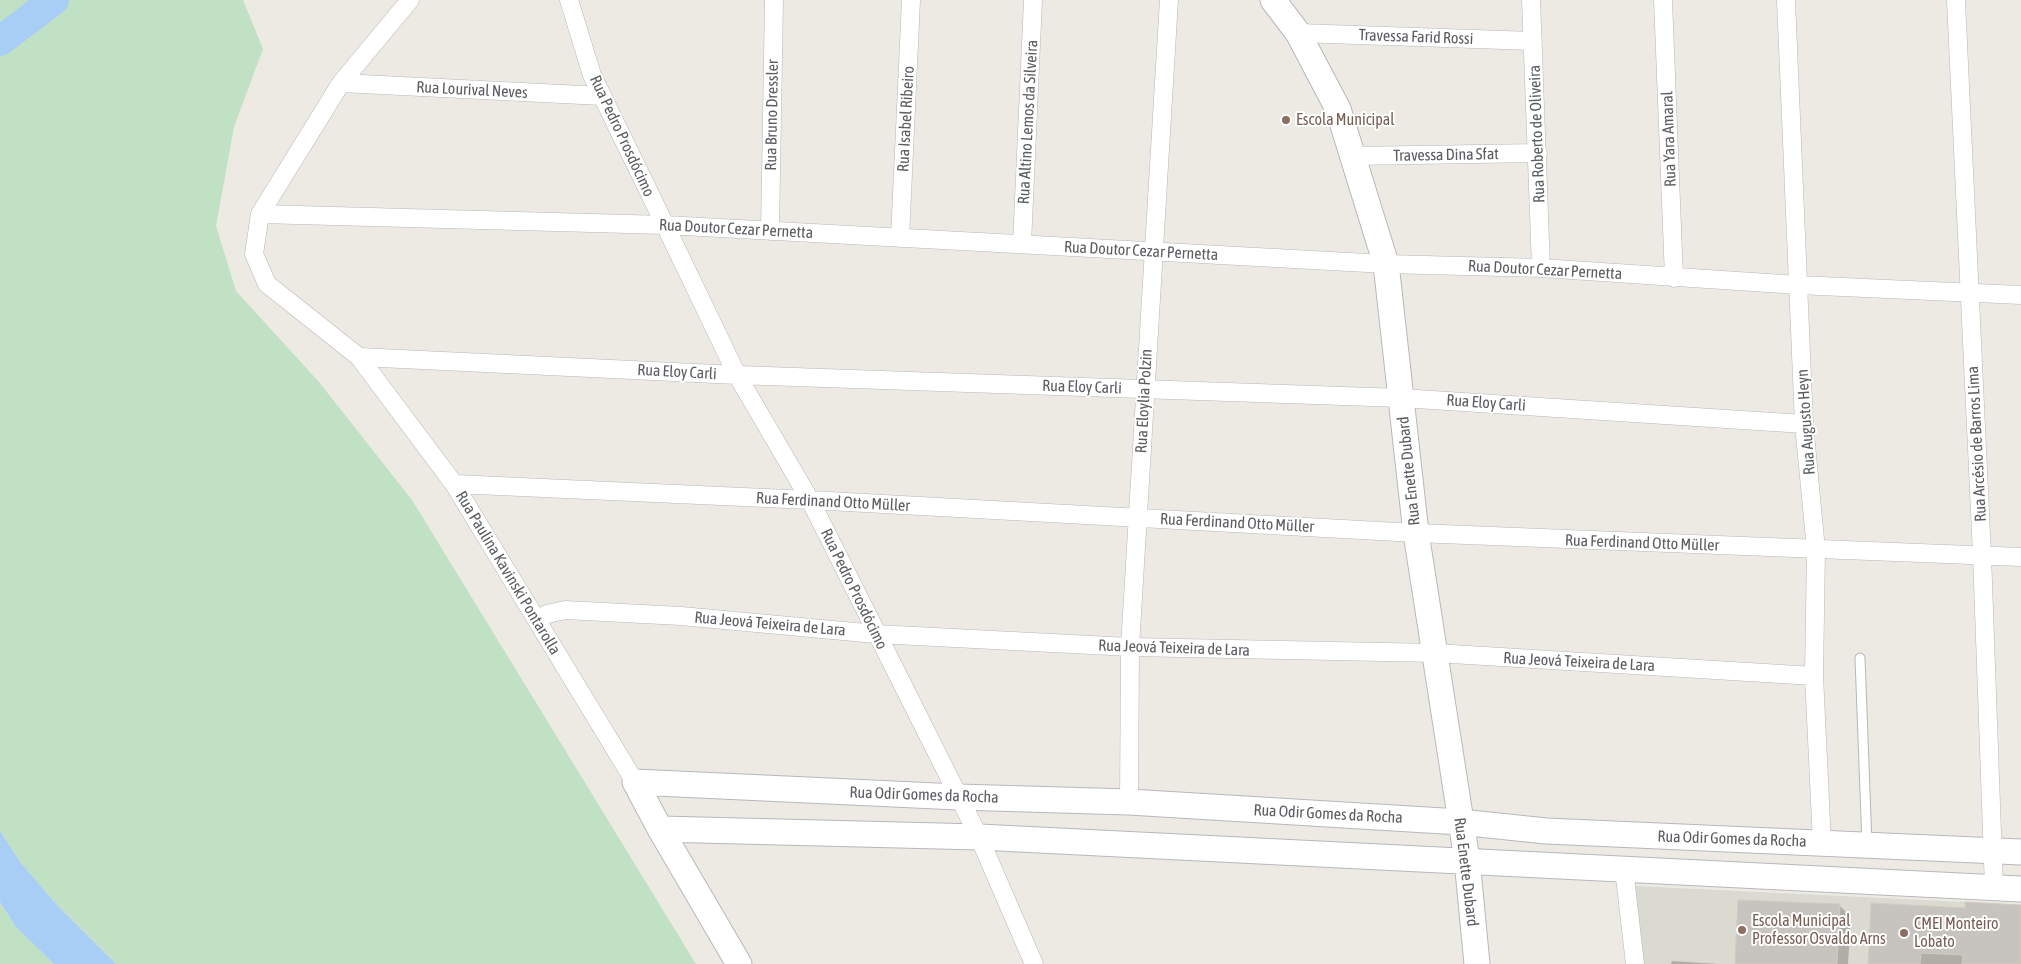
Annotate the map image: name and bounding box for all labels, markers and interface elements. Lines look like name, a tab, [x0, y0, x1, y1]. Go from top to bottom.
street label: Travessa Farid Rossi	[1358, 25, 1474, 49]
street label: Rua Altino Lemos da Silveira	[1014, 39, 1042, 205]
street label: Rua Bruno Dressler	[761, 59, 783, 171]
street label: Rua Isabel Ribeiro	[894, 65, 918, 173]
street label: Rua Roberto de Oliveira	[1525, 65, 1549, 203]
street label: Rua Pedro Prosdócimo	[585, 72, 659, 200]
street label: Rua Lourival Neves	[416, 77, 528, 103]
street label: Rua Yara Amaral	[1658, 91, 1680, 187]
place label: Escola Municipal	[1296, 110, 1395, 130]
marker: Escola Municipal	[1280, 114, 1292, 126]
street label: Travessa Dina Sfat	[1393, 144, 1499, 166]
street label: Rua Doutor Cezar Pernetta	[658, 215, 814, 243]
street label: Rua Doutor Cezar Pernetta	[1063, 237, 1219, 265]
street label: Rua Doutor Cezar Pernetta	[1467, 256, 1623, 284]
street label: Rua Eloylia Polzin	[1132, 348, 1156, 454]
street label: Rua Eloy Carli	[637, 360, 717, 384]
street label: Rua Arcésio de Barros Lima	[1963, 366, 1991, 522]
street label: Rua Augusto Heyn	[1793, 368, 1819, 476]
street label: Rua Eloy Carli	[1042, 376, 1122, 398]
street label: Rua Eloy Carli	[1446, 391, 1526, 415]
street label: Rua Enette Dubard	[1394, 415, 1424, 527]
street label: Rua Paulina Kavinski Pontarolla	[451, 488, 565, 658]
street label: Rua Ferdinand Otto Müller	[755, 488, 911, 516]
street label: Rua Ferdinand Otto Müller	[1159, 509, 1315, 537]
street label: Rua Pedro Prosdócimo	[817, 526, 891, 652]
street label: Rua Ferdinand Otto Müller	[1565, 531, 1719, 555]
street label: Rua Jeová Teixeira de Lara	[694, 608, 846, 640]
street label: Rua Jeová Teixeira de Lara	[1098, 636, 1250, 660]
street label: Rua Jeová Teixeira de Lara	[1503, 648, 1655, 676]
street label: Rua Odir Gomes da Rocha	[849, 783, 999, 807]
street label: Rua Odir Gomes da Rocha	[1253, 801, 1403, 827]
street label: Rua Enette Dubard	[1450, 816, 1482, 928]
street label: Rua Odir Gomes da Rocha	[1657, 827, 1807, 851]
place label: Escola Municipal Professor Osvaldo Arns	[1752, 911, 1886, 949]
place label: CMEI Monteiro Lobato	[1914, 914, 1999, 952]
marker: Escola Municipal Professor Osvaldo Arns	[1736, 924, 1748, 936]
marker: CMEI Monteiro Lobato	[1898, 927, 1910, 939]

